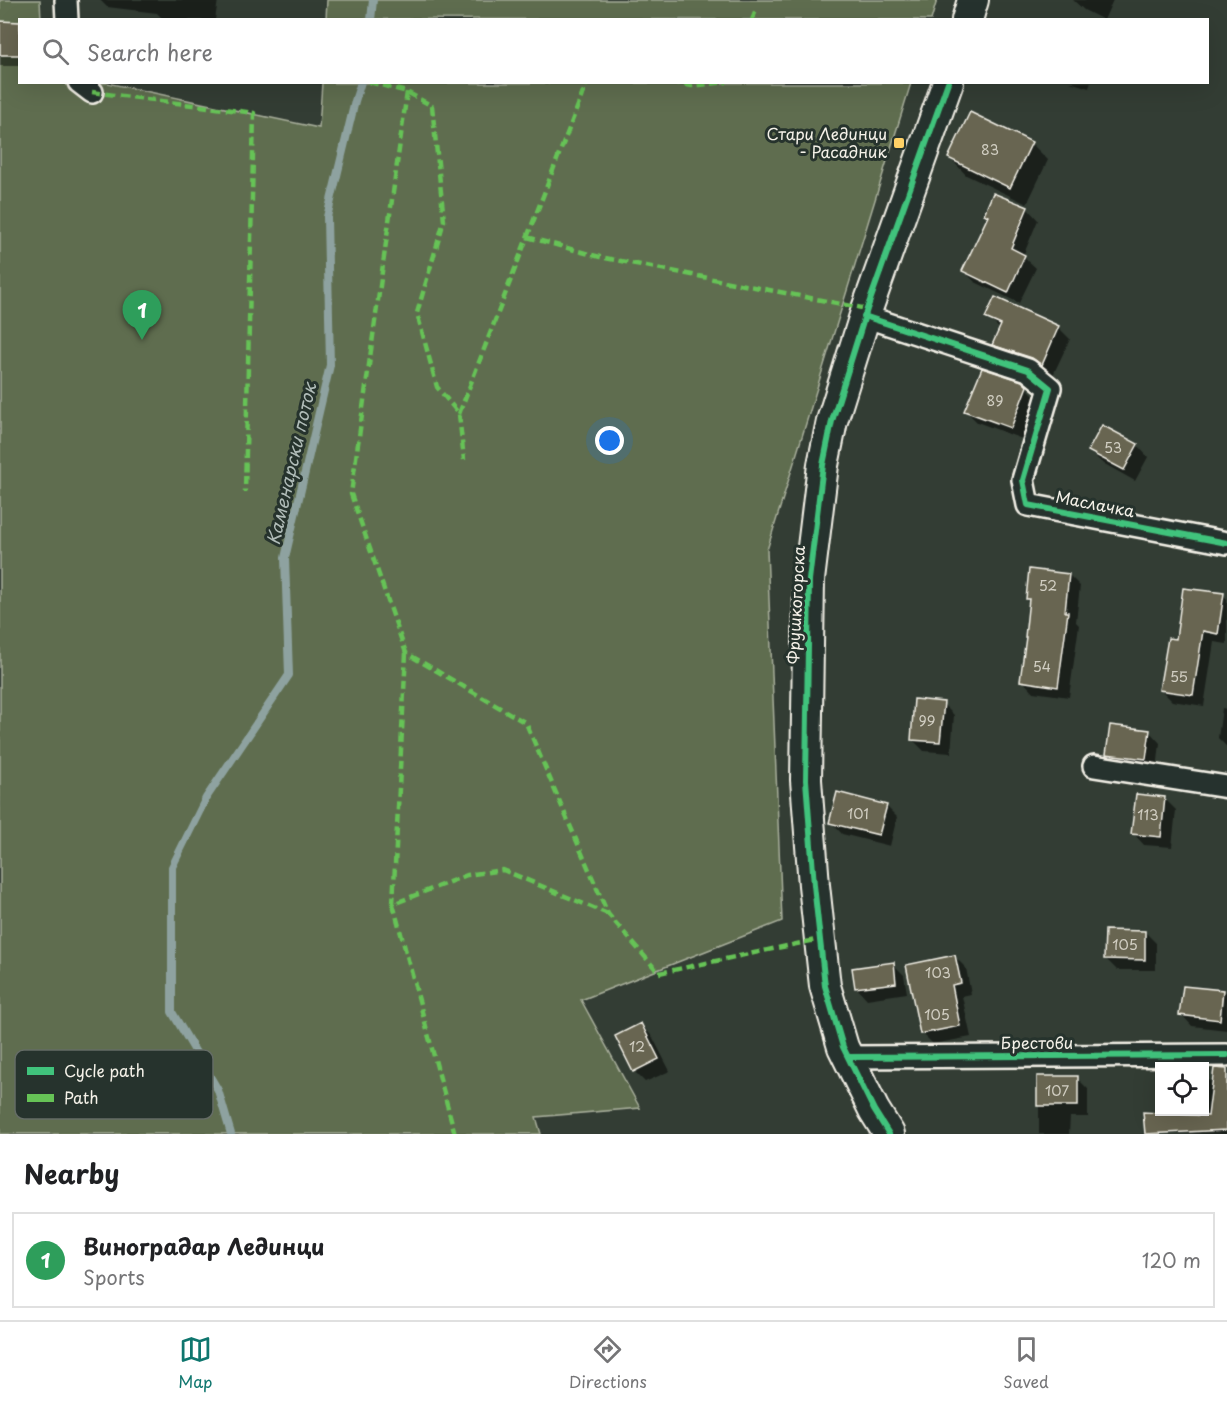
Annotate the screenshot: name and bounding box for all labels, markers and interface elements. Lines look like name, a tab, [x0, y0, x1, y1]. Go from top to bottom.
search box	[18, 18, 1209, 84]
icon: search	[39, 35, 72, 68]
text: Search here	[87, 35, 213, 68]
place label: Стари Лединци - Расадник	[767, 121, 887, 163]
marker: Стари Лединци - Расадник	[892, 136, 906, 150]
house number: 83	[981, 139, 999, 160]
pin: 1	[122, 290, 162, 340]
water label: Каменарски поток	[259, 379, 323, 547]
house number: 89	[987, 390, 1003, 411]
your location	[595, 426, 624, 455]
house number: 53	[1104, 437, 1122, 458]
street label: Маслачка	[1054, 484, 1137, 522]
street label: Фрушкогорска	[780, 545, 810, 665]
house number: 52	[1039, 575, 1057, 596]
house number: 54	[1033, 656, 1051, 677]
house number: 55	[1170, 666, 1188, 687]
house number: 99	[918, 710, 936, 731]
house number: 101	[847, 803, 869, 824]
house number: 113	[1137, 804, 1159, 825]
house number: 105	[1112, 934, 1138, 955]
house number: 103	[925, 962, 951, 983]
house number: 105	[924, 1004, 950, 1025]
street label: Брестови	[1001, 1030, 1073, 1054]
house number: 12	[629, 1036, 645, 1057]
legend	[15, 1050, 213, 1119]
text: Cycle path	[64, 1058, 145, 1082]
map controls	[1155, 1062, 1209, 1116]
button: locate	[1155, 1062, 1209, 1116]
house number: 107	[1045, 1080, 1069, 1101]
text: Path	[64, 1085, 99, 1109]
text: Nearby	[24, 1154, 119, 1193]
text: Виноградар Лединци	[83, 1229, 325, 1262]
text: 1	[41, 1245, 50, 1275]
text: 120 m	[1142, 1245, 1201, 1275]
text: Sports	[83, 1262, 145, 1292]
tab: Map	[178, 1333, 212, 1393]
tab: Directions	[569, 1333, 647, 1393]
tab: Saved	[1003, 1333, 1049, 1393]

